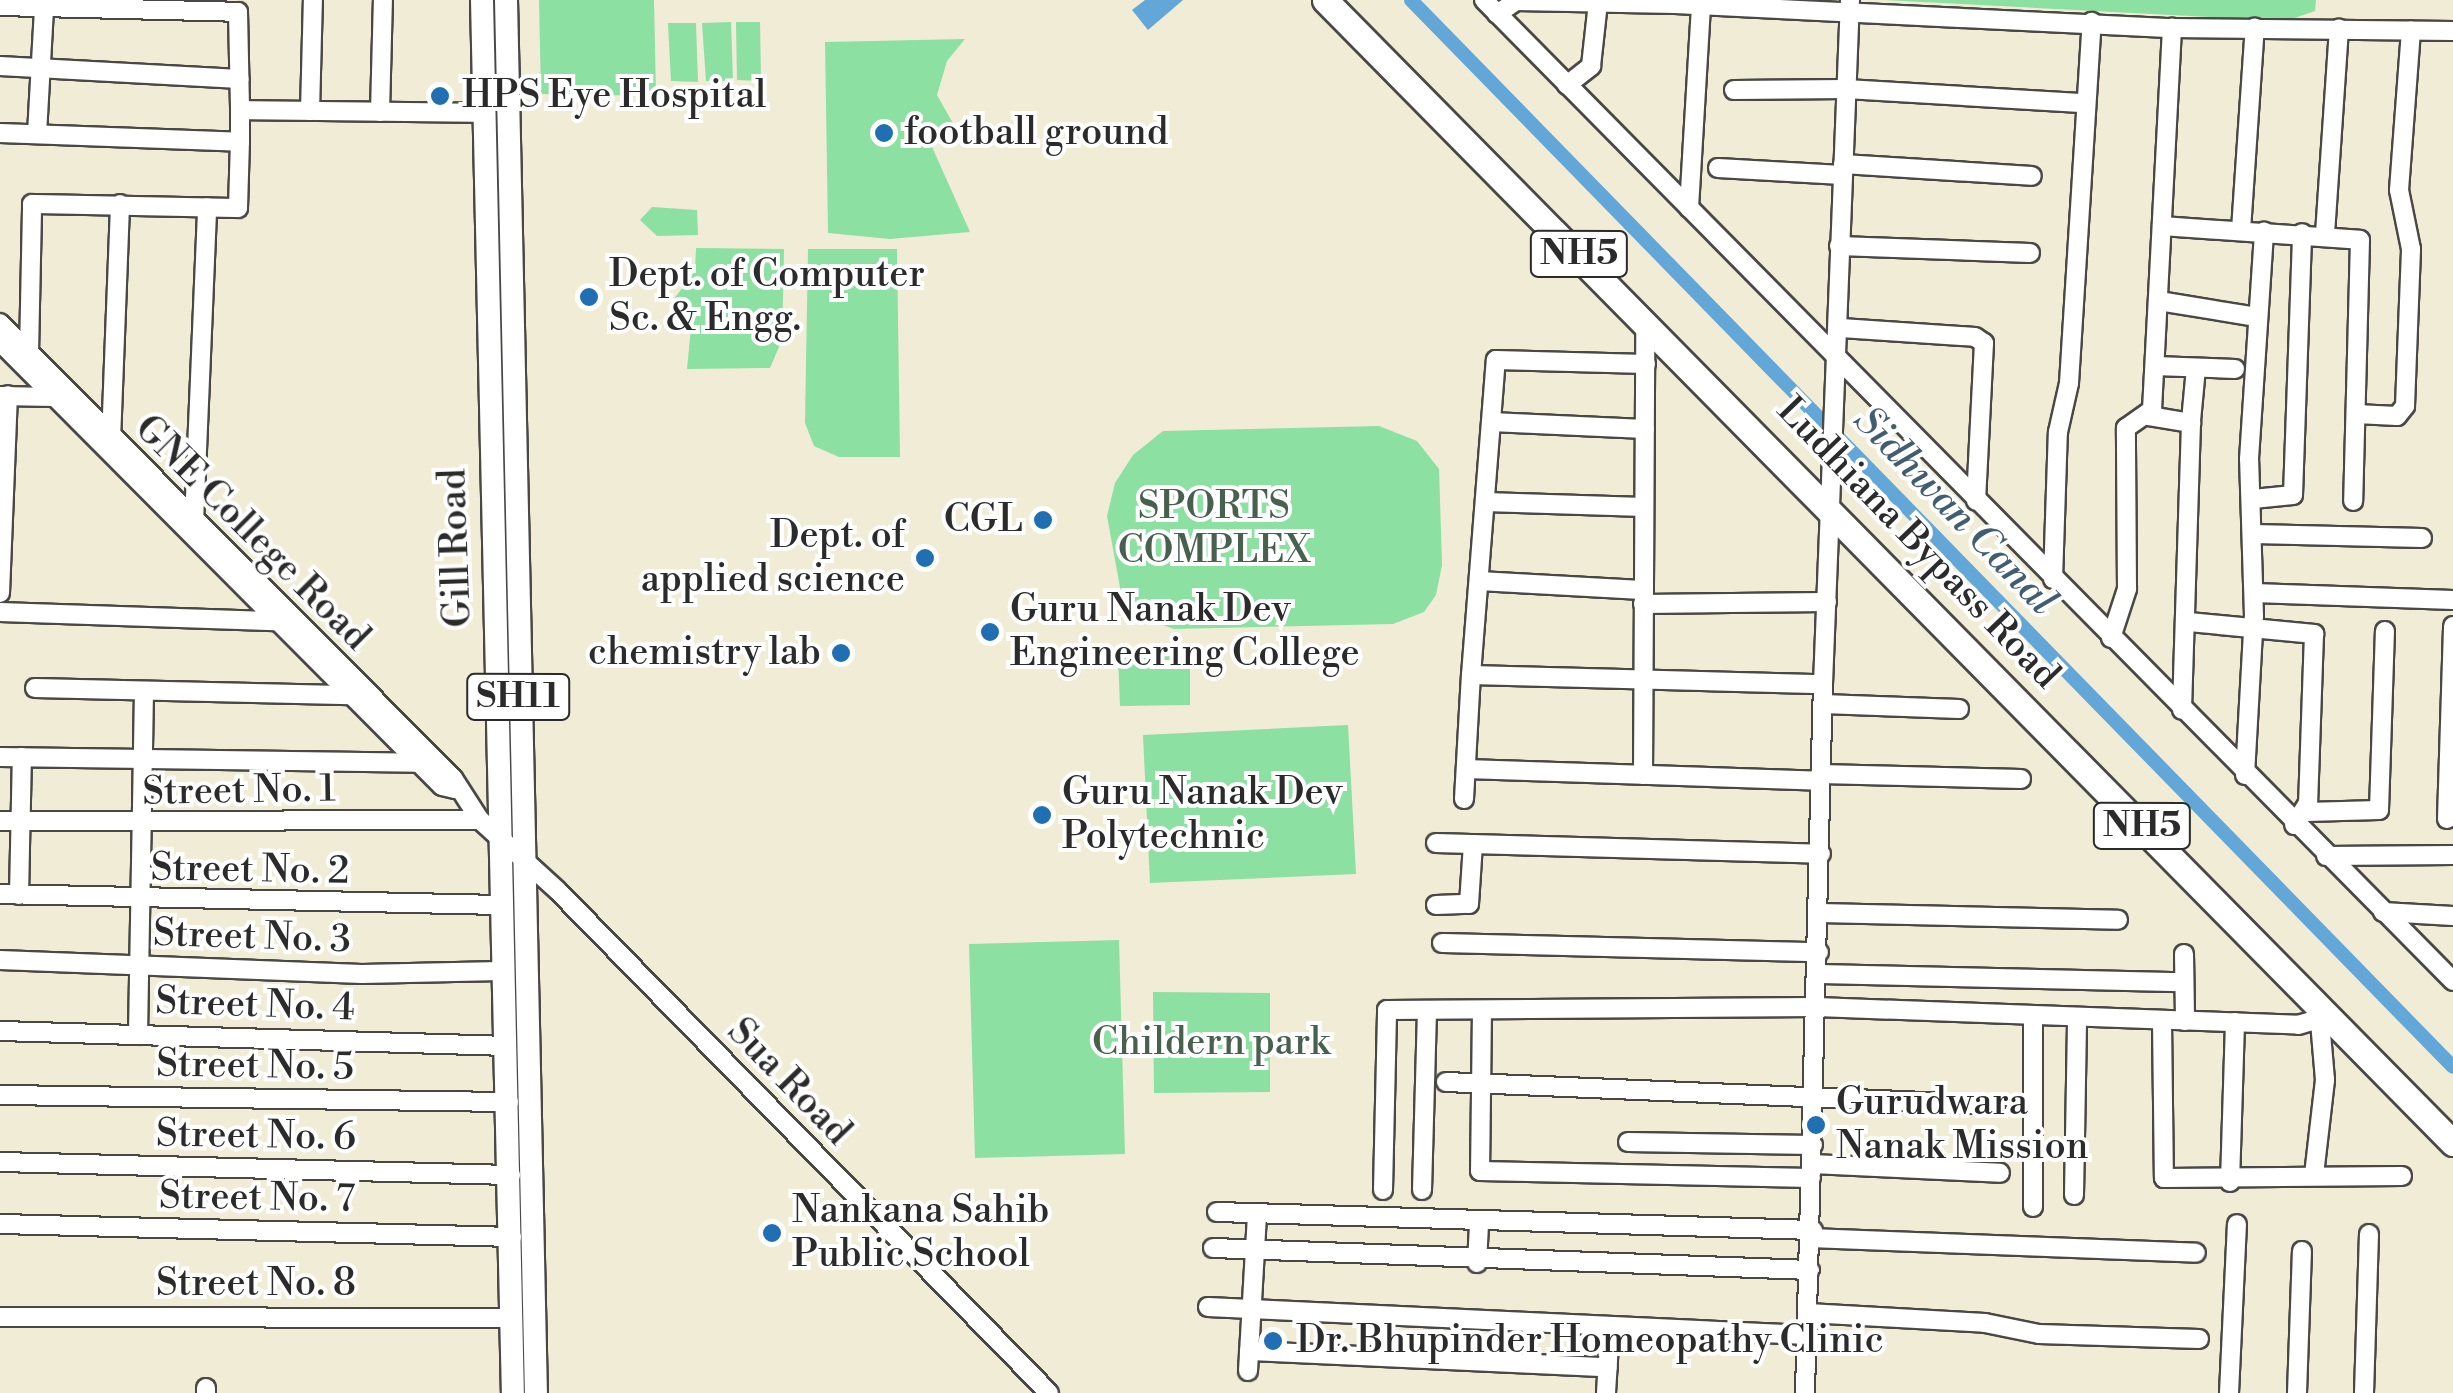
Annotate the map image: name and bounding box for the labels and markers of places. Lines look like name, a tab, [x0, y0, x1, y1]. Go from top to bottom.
place label: HPS Eye Hospital	[462, 73, 766, 119]
marker: HPS Eye Hospital	[427, 83, 453, 109]
place label: football ground	[904, 110, 1168, 156]
marker: football ground	[873, 122, 895, 144]
place label: Dept. of Computer Sc. & Engg.	[609, 252, 925, 342]
marker: Dept. of Computer Sc. & Engg.	[578, 286, 600, 308]
place label: CGL	[944, 497, 1023, 543]
marker: CGL	[1032, 509, 1054, 531]
place label: Dept. of applied science	[641, 513, 905, 602]
marker: Dept. of applied science	[914, 547, 936, 569]
place label: Guru Nanak Dev Engineering College	[1010, 587, 1360, 676]
marker: Guru Nanak Dev Engineering College	[979, 621, 1001, 643]
place label: chemistry lab	[588, 630, 821, 676]
marker: chemistry lab	[830, 642, 852, 664]
place label: Guru Nanak Dev Polytechnic	[1062, 770, 1343, 859]
marker: Guru Nanak Dev Polytechnic	[1031, 804, 1053, 826]
place label: Gurudwara Nanak Mission	[1836, 1080, 2088, 1170]
marker: Gurudwara Nanak Mission	[1805, 1114, 1827, 1136]
place label: Nankana Sahib Public School	[792, 1188, 1049, 1278]
marker: Nankana Sahib Public School	[761, 1222, 783, 1244]
place label: Dr. Bhupinder Homeopathy Clinic	[1296, 1318, 1884, 1364]
marker: Dr. Bhupinder Homeopathy Clinic	[1260, 1328, 1286, 1354]

